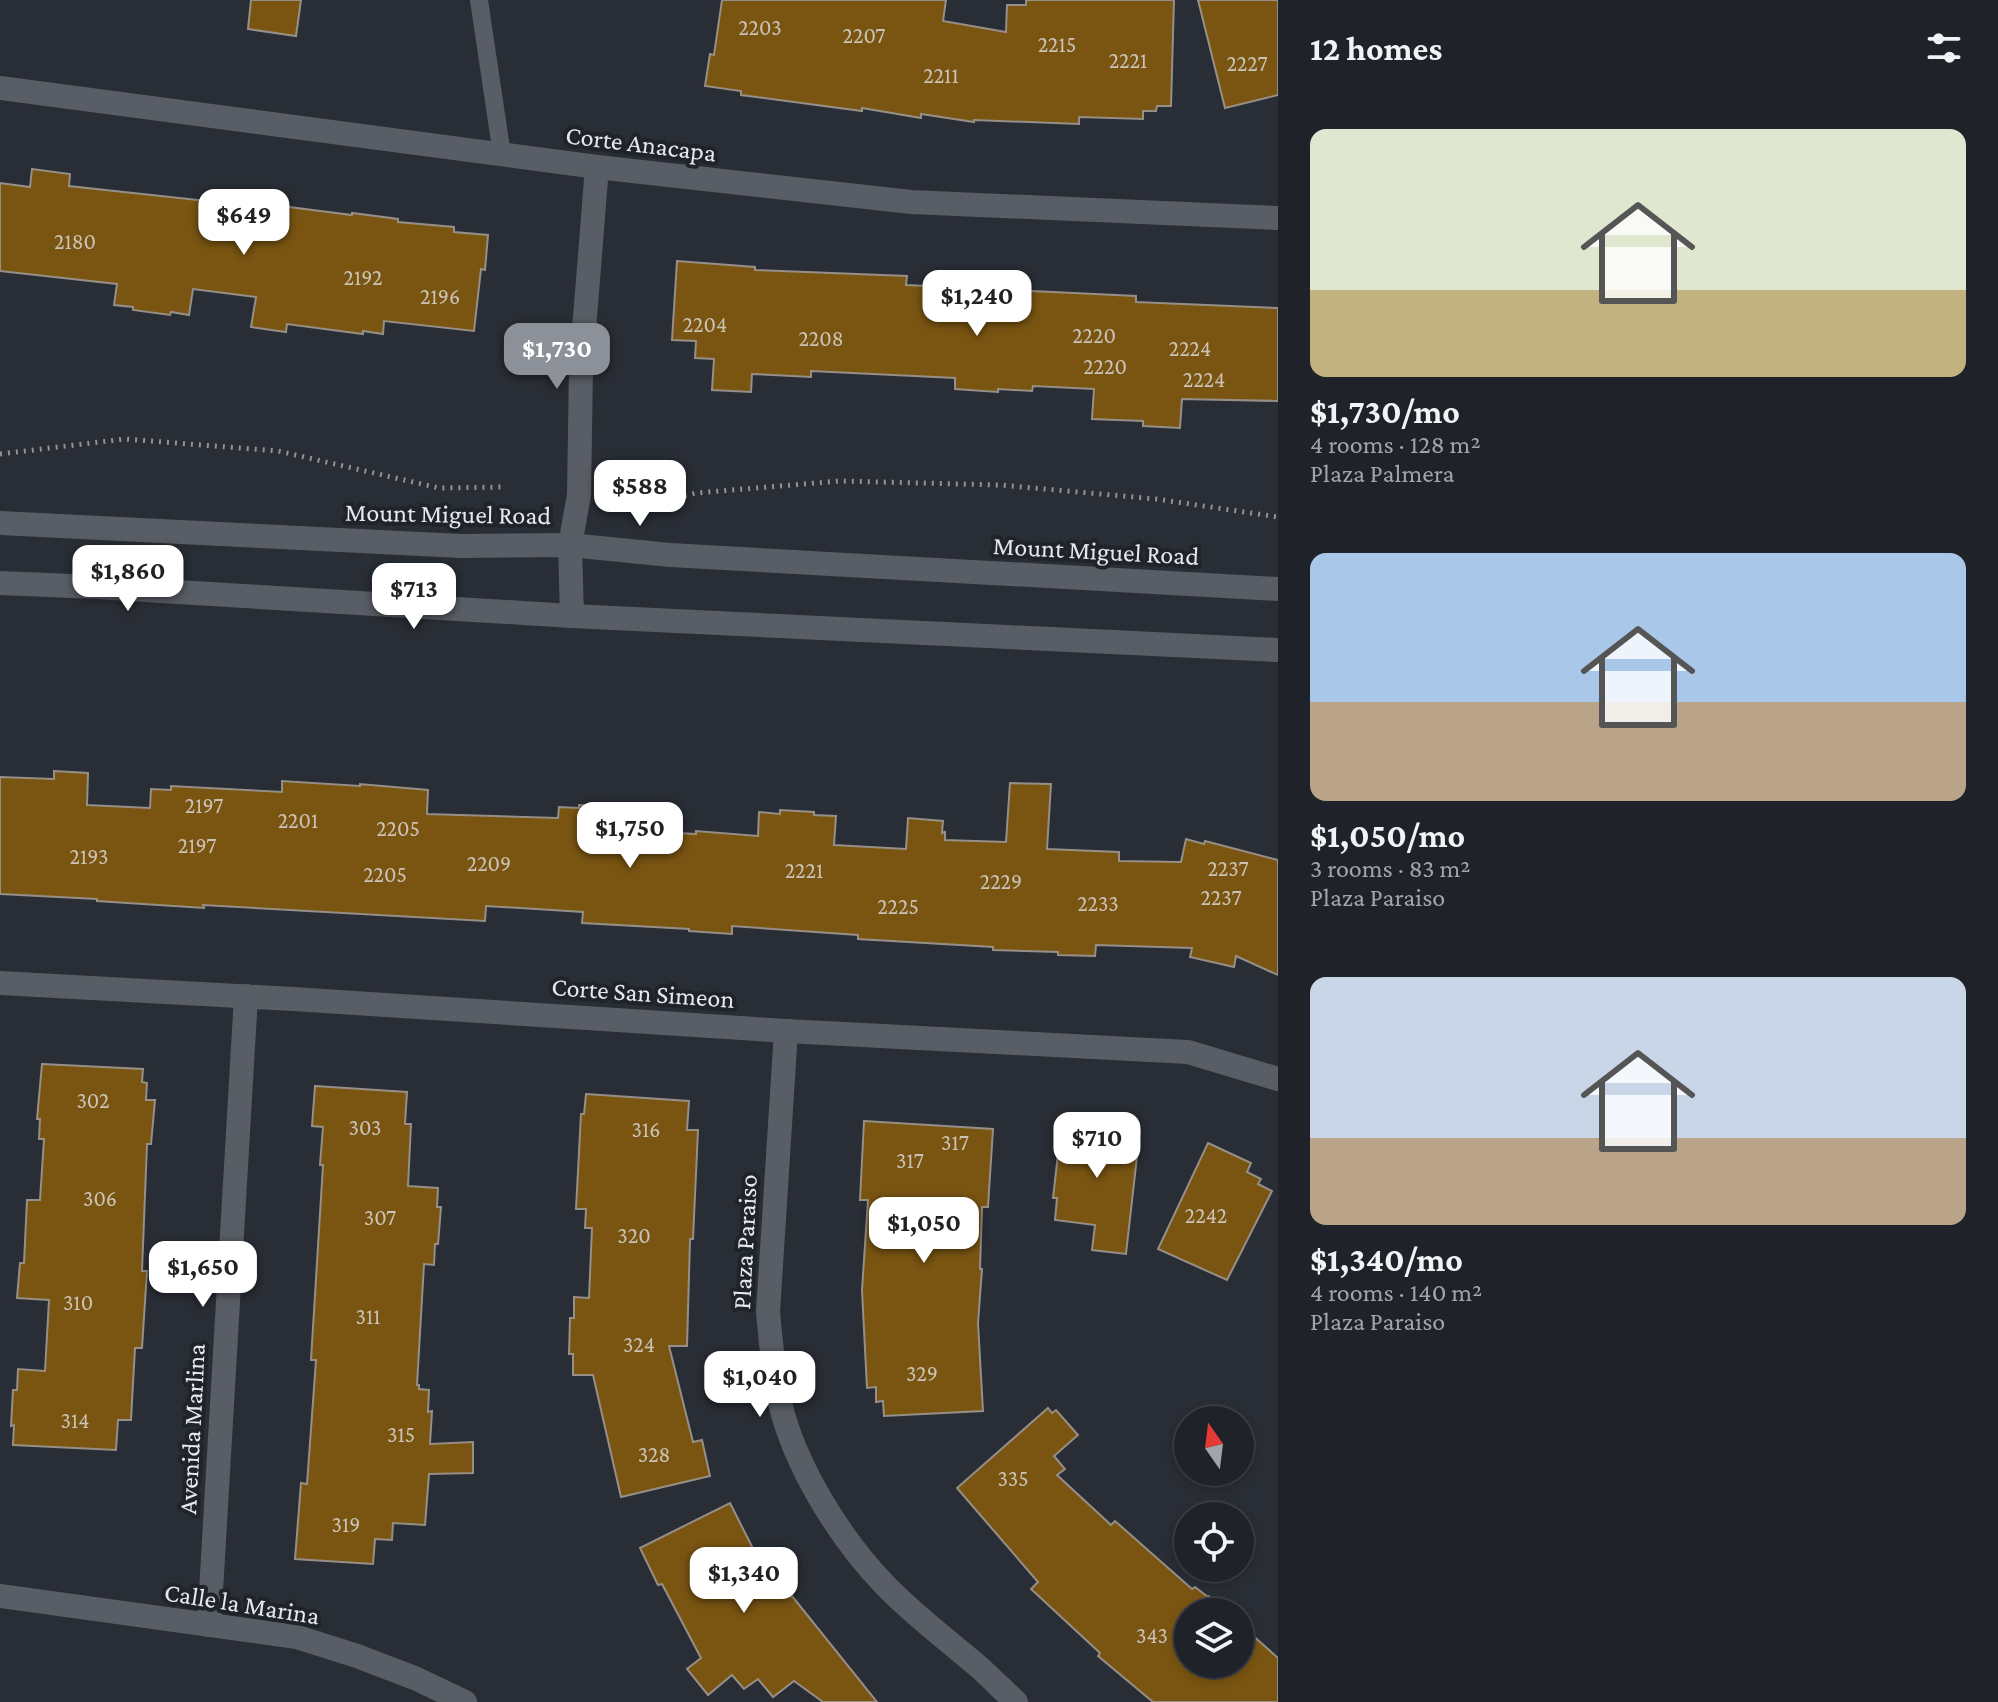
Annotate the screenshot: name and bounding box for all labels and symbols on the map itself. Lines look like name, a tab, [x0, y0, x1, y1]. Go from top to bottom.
house number: 2203	[738, 15, 782, 40]
house number: 2207	[843, 23, 885, 48]
house number: 2215	[1038, 32, 1076, 57]
house number: 2221	[1109, 48, 1147, 73]
house number: 2227	[1226, 51, 1268, 76]
house number: 2211	[923, 63, 959, 88]
street label: Corte Anacapa	[564, 120, 718, 168]
pin: $649	[197, 189, 291, 257]
house number: 2180	[54, 229, 96, 254]
house number: 2192	[343, 265, 383, 290]
pin: $1,240	[912, 270, 1042, 338]
house number: 2196	[420, 284, 460, 309]
house number: 2204	[683, 312, 727, 337]
pin: $1,730	[492, 323, 622, 391]
house number: 2220	[1072, 323, 1116, 348]
house number: 2208	[798, 326, 844, 351]
house number: 2224	[1169, 336, 1211, 361]
house number: 2220	[1083, 354, 1127, 379]
house number: 2224	[1183, 367, 1225, 392]
pin: $588	[593, 460, 687, 528]
street label: Mount Miguel Road	[345, 498, 552, 530]
street label: Mount Miguel Road	[992, 531, 1200, 571]
pin: $1,860	[63, 545, 193, 613]
pin: $713	[367, 563, 461, 631]
house number: 2197	[185, 793, 223, 818]
pin: $1,750	[565, 802, 695, 870]
house number: 2201	[278, 808, 318, 833]
house number: 2205	[376, 816, 420, 841]
house number: 2197	[178, 833, 216, 858]
house number: 2193	[69, 844, 109, 869]
house number: 2209	[467, 851, 511, 876]
house number: 2237	[1207, 856, 1249, 881]
house number: 2221	[785, 858, 823, 883]
house number: 2205	[363, 862, 407, 887]
house number: 2229	[980, 869, 1022, 894]
house number: 2237	[1200, 885, 1242, 910]
house number: 2233	[1077, 891, 1119, 916]
house number: 2225	[877, 894, 919, 919]
street label: Corte San Simeon	[551, 972, 735, 1014]
house number: 302	[76, 1088, 110, 1113]
pin: $710	[1050, 1112, 1144, 1180]
house number: 303	[348, 1115, 382, 1140]
house number: 316	[632, 1117, 660, 1142]
house number: 317	[941, 1130, 969, 1155]
house number: 317	[896, 1148, 924, 1173]
street label: Plaza Paraiso	[727, 1174, 763, 1310]
house number: 306	[83, 1186, 117, 1211]
pin: $1,050	[859, 1197, 989, 1265]
house number: 2242	[1185, 1203, 1227, 1228]
house number: 307	[364, 1205, 396, 1230]
house number: 320	[617, 1223, 651, 1248]
pin: $1,650	[138, 1241, 268, 1309]
house number: 310	[63, 1290, 93, 1315]
house number: 311	[355, 1304, 381, 1329]
house number: 324	[623, 1332, 655, 1357]
street label: Avenida Marlina	[173, 1343, 211, 1515]
pin: $1,040	[695, 1351, 825, 1419]
house number: 329	[906, 1361, 938, 1386]
north arrow	[1174, 1406, 1254, 1486]
house number: 314	[61, 1408, 89, 1433]
house number: 315	[387, 1422, 415, 1447]
house number: 328	[638, 1442, 670, 1467]
house number: 335	[997, 1466, 1029, 1491]
house number: 319	[332, 1512, 360, 1537]
pin: $1,340	[679, 1547, 809, 1615]
street label: Calle la Marina	[162, 1577, 322, 1631]
house number: 343	[1136, 1623, 1168, 1648]

